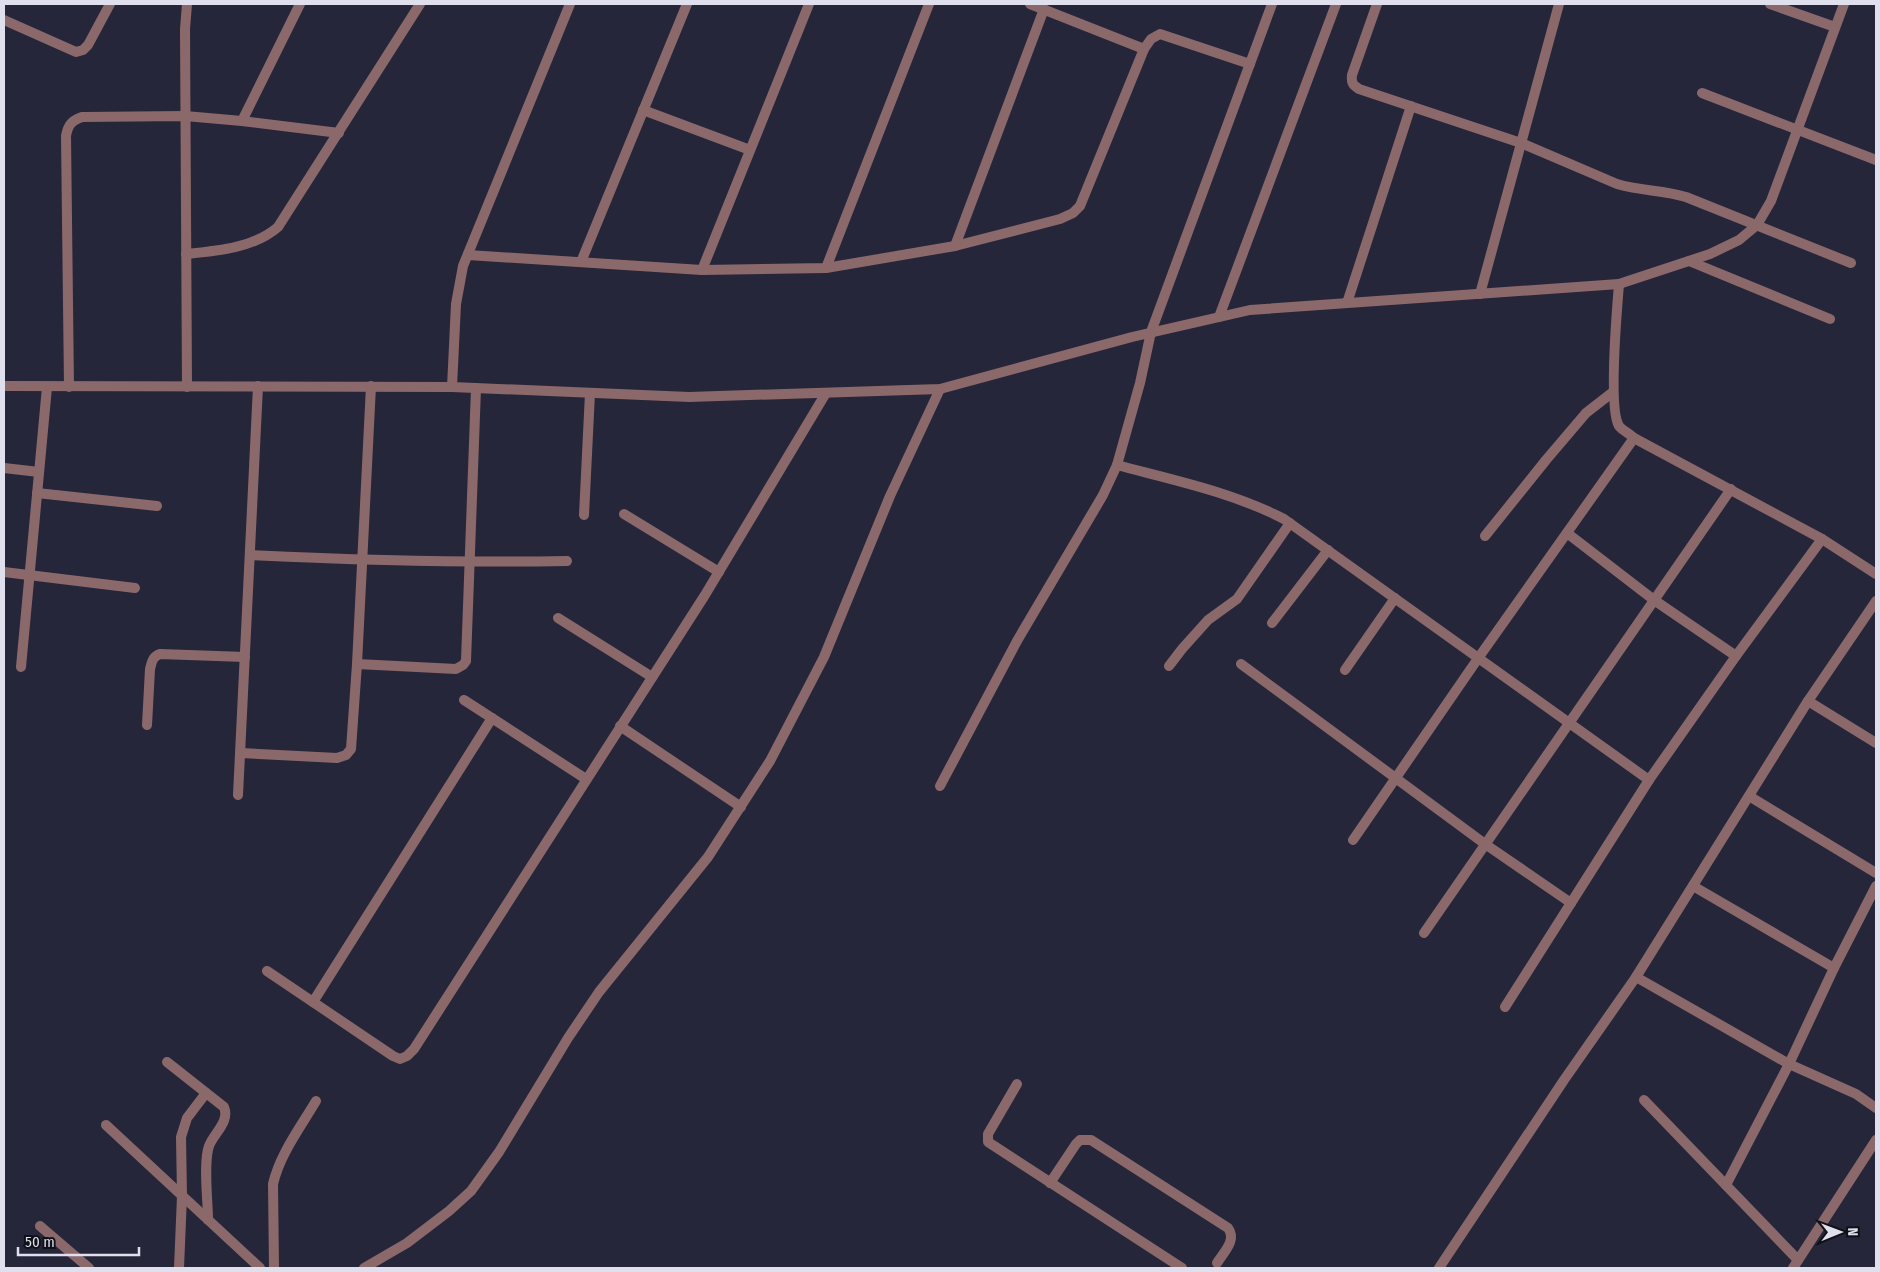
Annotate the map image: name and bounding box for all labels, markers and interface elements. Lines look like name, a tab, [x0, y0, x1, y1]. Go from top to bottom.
north arrow	[1815, 1207, 1865, 1257]
scale bar	[18, 1224, 139, 1256]
text: N	[1844, 1227, 1861, 1236]
text: 50 m	[25, 1233, 55, 1251]

